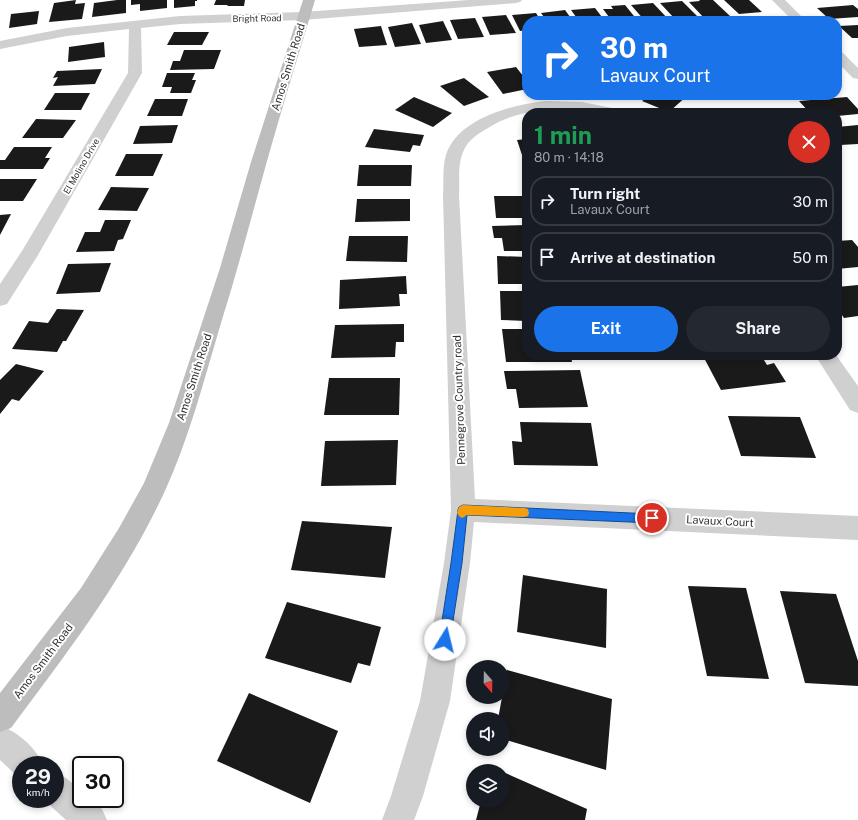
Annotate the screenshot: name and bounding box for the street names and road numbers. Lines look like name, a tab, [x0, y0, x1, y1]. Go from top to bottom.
street label: Bright Road	[232, 12, 282, 24]
street label: Amos Smith Road	[269, 22, 307, 112]
street label: El Molino Drive	[61, 136, 101, 196]
street label: Amos Smith Road	[174, 332, 214, 422]
street label: Pennegrove Country road	[451, 335, 467, 465]
street label: Lavaux Court	[686, 513, 754, 529]
street label: Amos Smith Road	[11, 621, 75, 701]

